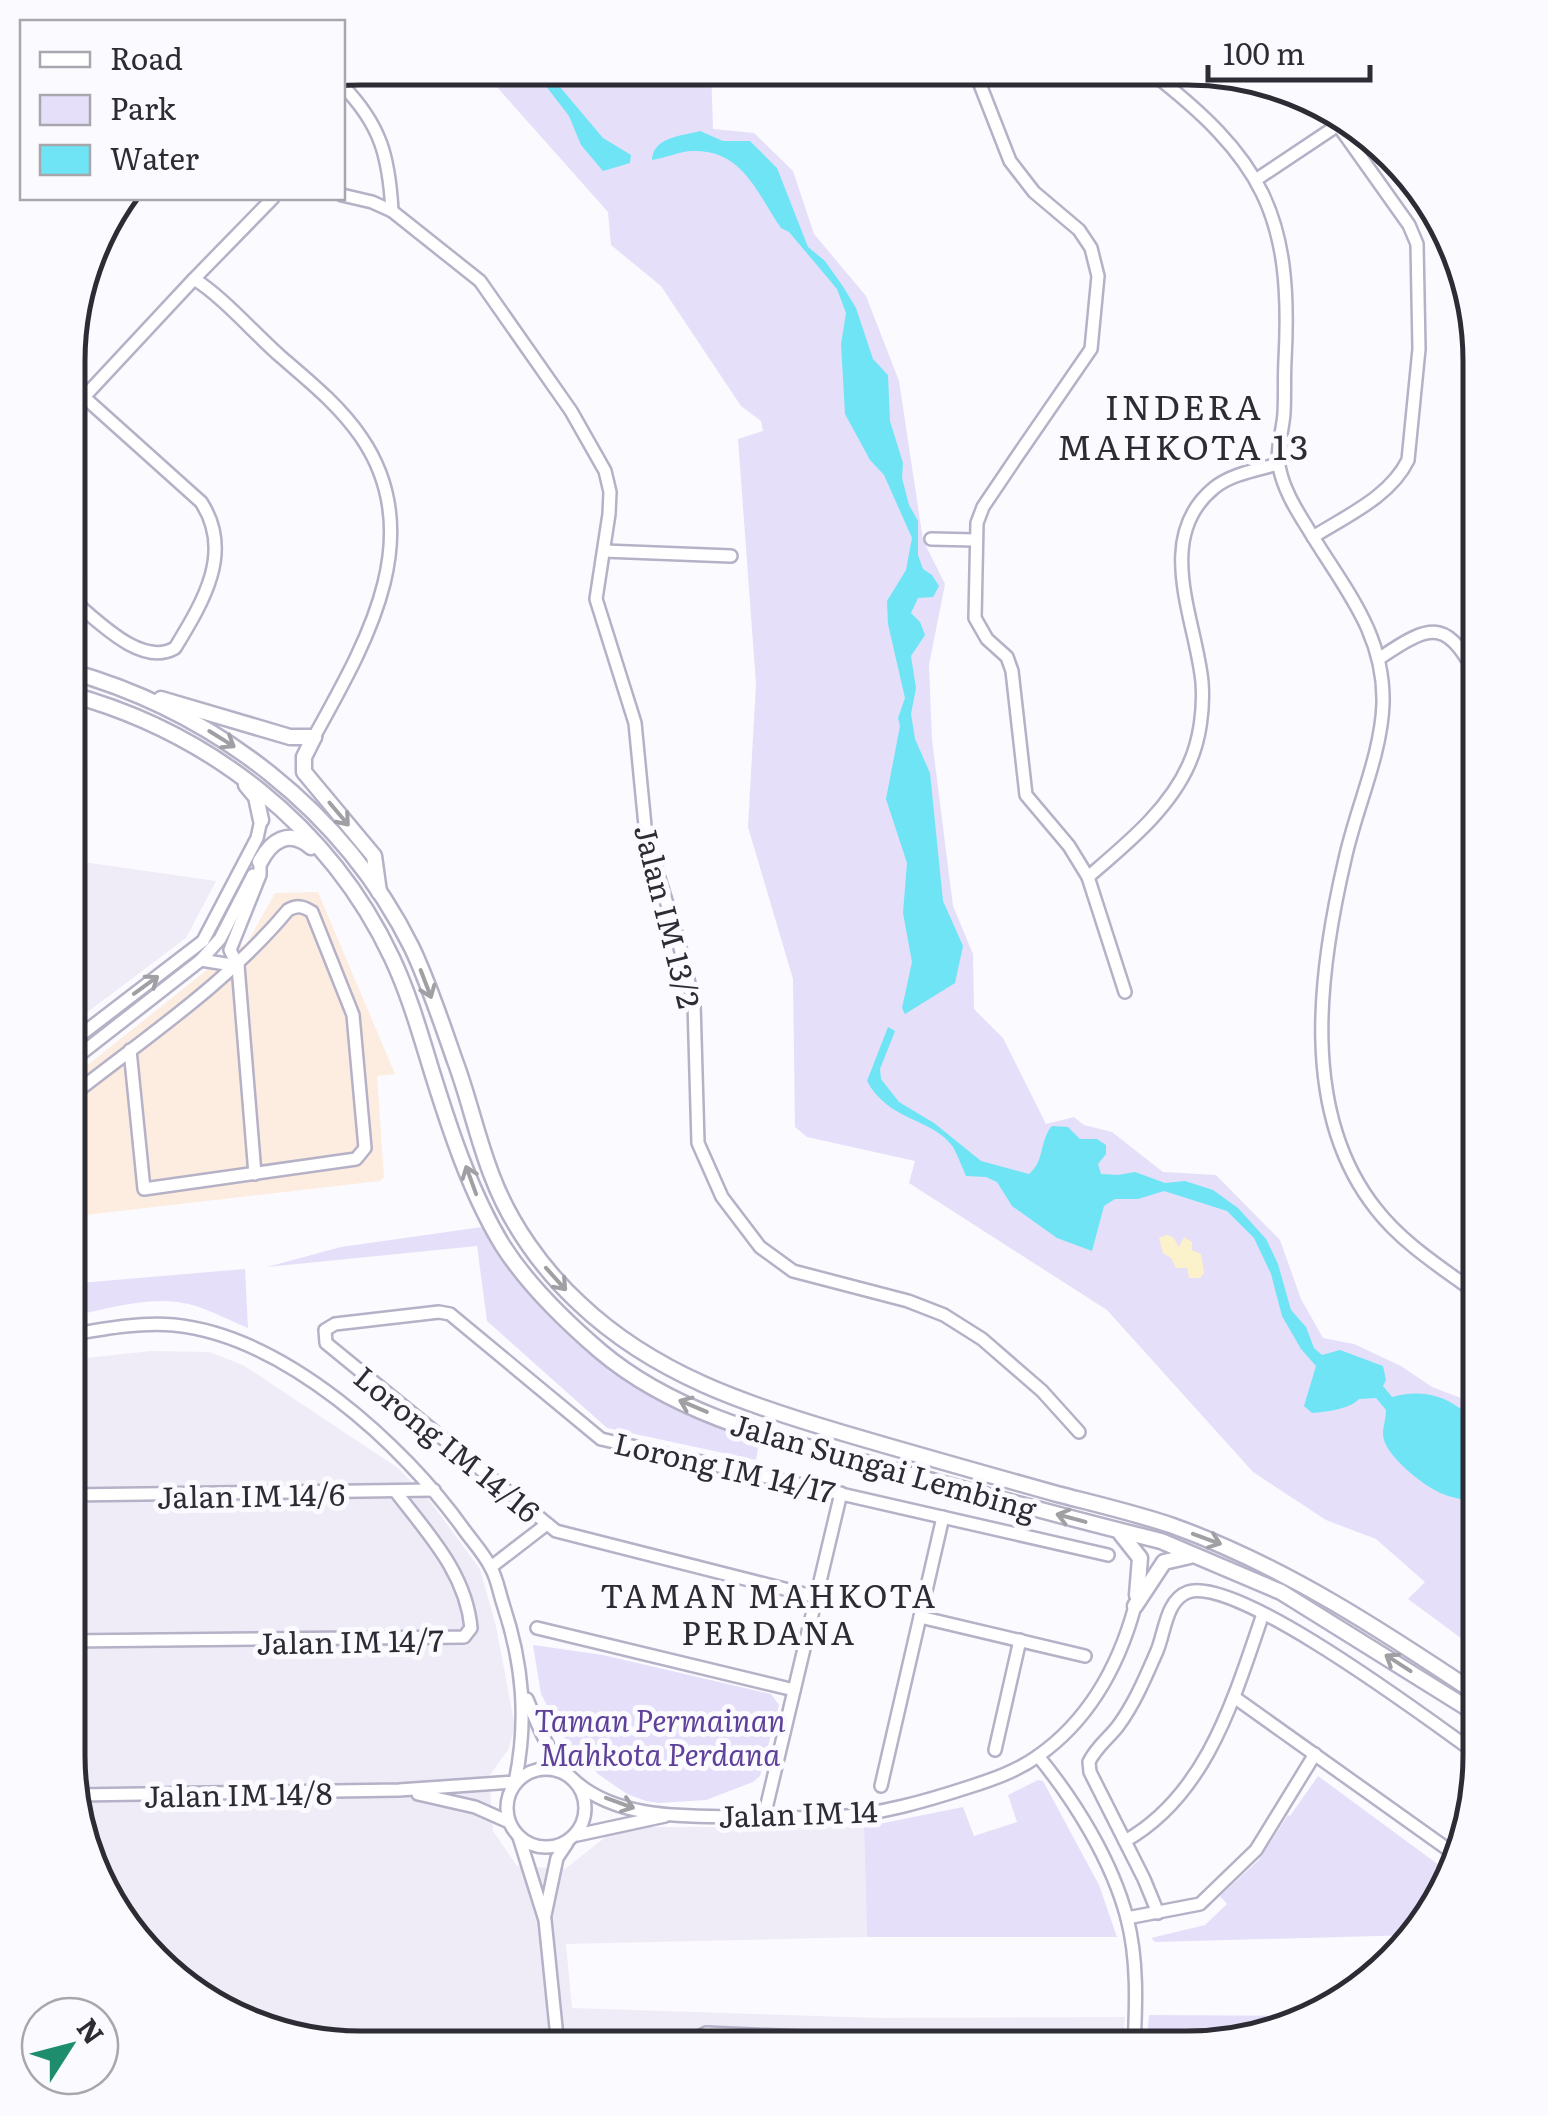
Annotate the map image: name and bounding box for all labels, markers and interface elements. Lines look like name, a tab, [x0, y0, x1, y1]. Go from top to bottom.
legend	[20, 20, 345, 200]
scale bar	[1208, 20, 1370, 82]
text: 100 m	[1223, 30, 1305, 74]
text: Road	[110, 35, 183, 79]
text: Park	[110, 85, 177, 129]
text: Water	[110, 135, 199, 179]
district label: INDERA MAHKOTA 13	[1057, 379, 1311, 471]
one-way arrow	[207, 729, 235, 750]
one-way arrow	[327, 801, 350, 826]
street label: Jalan IM 13/2	[625, 820, 713, 1012]
one-way arrow	[418, 969, 436, 999]
one-way arrow	[132, 975, 160, 996]
one-way arrow	[461, 1165, 479, 1196]
one-way arrow	[544, 1266, 567, 1291]
street label: Lorong IM 14/16	[346, 1354, 550, 1532]
one-way arrow	[678, 1396, 709, 1414]
street label: Jalan Sungai Lembing	[726, 1400, 1042, 1530]
street label: Lorong IM 14/17	[610, 1419, 840, 1513]
street label: Jalan IM 14/6	[156, 1470, 346, 1518]
one-way arrow	[1056, 1508, 1087, 1527]
one-way arrow	[1190, 1531, 1221, 1549]
district label: TAMAN MAHKOTA PERDANA	[600, 1570, 938, 1655]
street label: Jalan IM 14/7	[256, 1616, 444, 1664]
one-way arrow	[1384, 1652, 1413, 1673]
park label: Taman Permainan Mahkota Perdana	[534, 1697, 786, 1775]
street label: Jalan IM 14/8	[143, 1769, 333, 1817]
street label: Jalan IM 14	[718, 1787, 878, 1837]
one-way arrow	[603, 1795, 634, 1813]
north arrow	[20, 1996, 120, 2096]
text: N	[68, 2008, 116, 2052]

